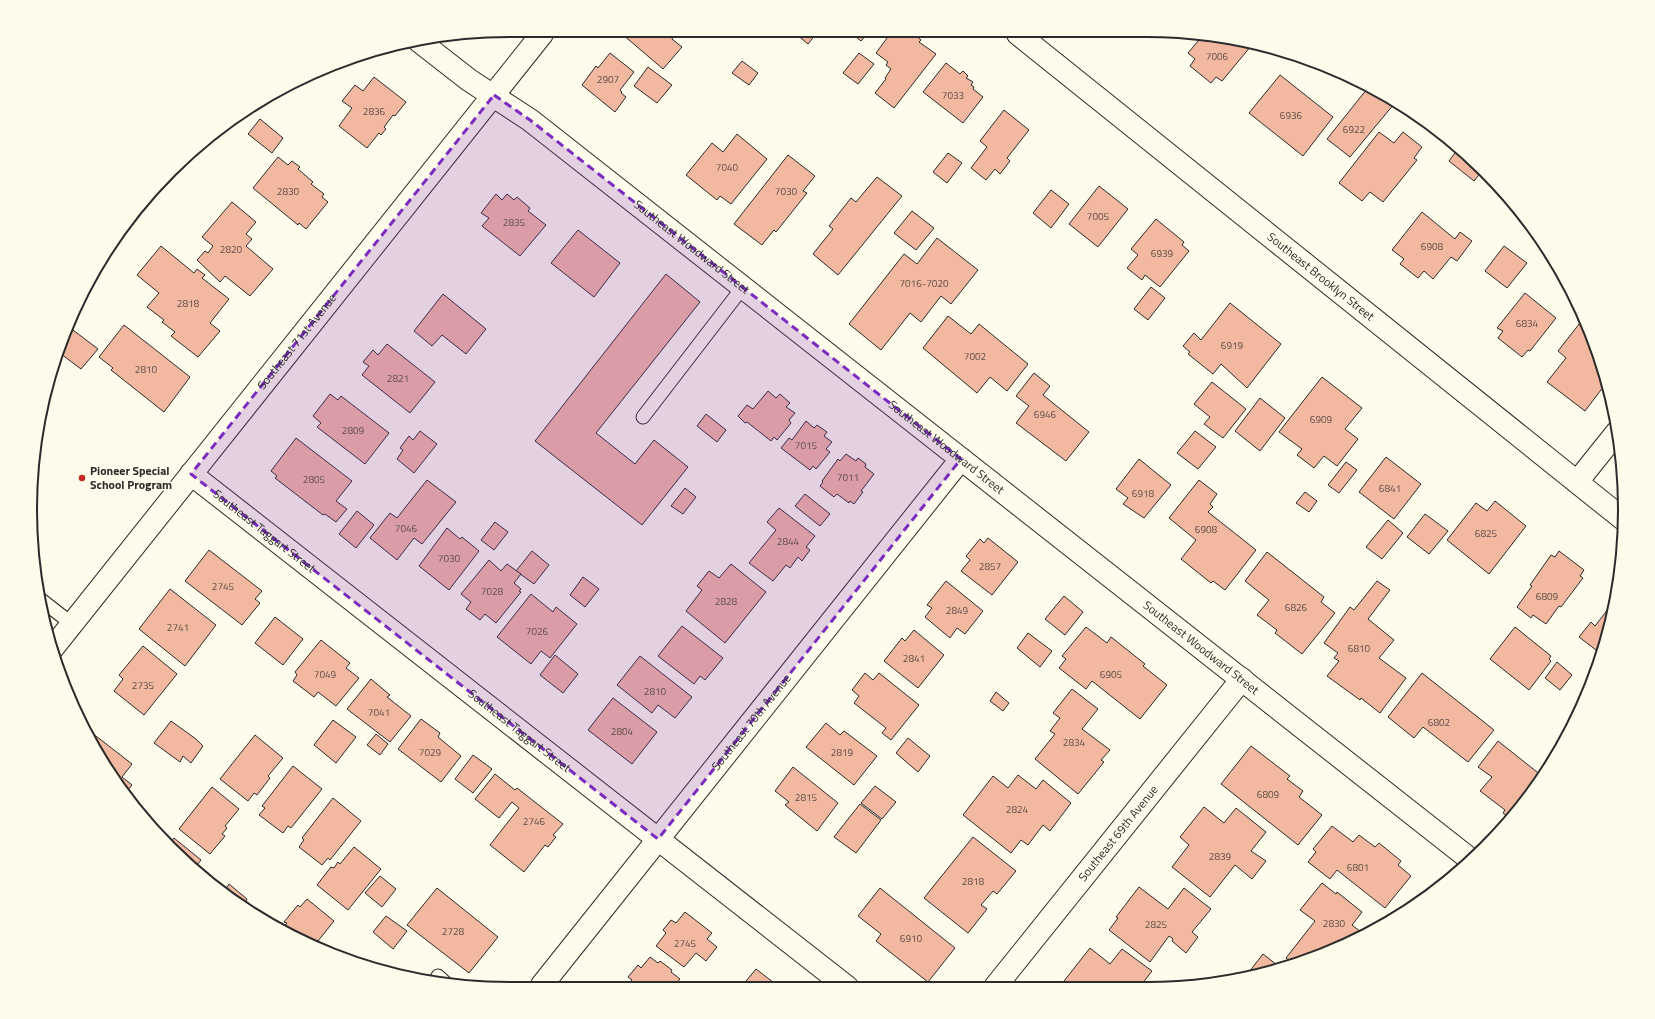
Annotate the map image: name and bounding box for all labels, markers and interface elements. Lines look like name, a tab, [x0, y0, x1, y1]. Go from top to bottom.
house number: 7006	[1206, 49, 1229, 64]
house number: 2907	[597, 72, 619, 87]
house number: 7033	[942, 88, 964, 103]
house number: 2836	[363, 104, 386, 119]
house number: 6936	[1280, 108, 1303, 123]
house number: 6922	[1343, 122, 1365, 137]
house number: 7040	[716, 160, 739, 175]
house number: 2830	[277, 184, 300, 199]
house number: 7030	[775, 184, 798, 199]
street label: Southeast Woodward Street	[630, 195, 755, 299]
house number: 7005	[1087, 209, 1110, 224]
house number: 2835	[503, 215, 526, 230]
street label: Southeast Brooklyn Street	[1263, 227, 1379, 326]
house number: 6908	[1421, 239, 1444, 254]
house number: 2820	[220, 242, 243, 257]
house number: 6939	[1151, 246, 1174, 261]
house number: 7016-7020	[899, 276, 949, 291]
street label: Southeast 71st Avenue	[252, 289, 341, 393]
house number: 2818	[177, 296, 200, 311]
house number: 6834	[1516, 316, 1539, 331]
house number: 6919	[1221, 338, 1244, 353]
house number: 7002	[964, 349, 986, 364]
house number: 2810	[135, 362, 158, 377]
house number: 2821	[387, 371, 409, 386]
street label: Southeast Woodward Street	[885, 395, 1009, 499]
house number: 6946	[1034, 407, 1057, 422]
house number: 6909	[1310, 412, 1333, 427]
house number: 2809	[342, 423, 365, 438]
house number: 7015	[795, 438, 818, 453]
place label: Pioneer Special School Program	[90, 461, 172, 494]
house number: 7011	[837, 470, 859, 485]
house number: 2805	[303, 472, 326, 487]
marker: Pioneer Special School Program	[77, 473, 87, 483]
house number: 6841	[1379, 481, 1401, 496]
street label: Southeast Taggart Street	[209, 485, 321, 578]
house number: 6918	[1132, 486, 1155, 501]
house number: 7046	[395, 521, 418, 536]
house number: 6908	[1195, 522, 1218, 537]
house number: 6825	[1475, 526, 1498, 541]
house number: 2844	[777, 534, 800, 549]
house number: 7030	[438, 551, 461, 566]
house number: 2857	[979, 559, 1001, 574]
house number: 2745	[212, 579, 235, 594]
house number: 7028	[481, 584, 504, 599]
house number: 6809	[1536, 589, 1559, 604]
house number: 2828	[715, 594, 738, 609]
street label: Southeast Woodward Street	[1139, 596, 1264, 699]
house number: 6826	[1285, 600, 1308, 615]
house number: 2849	[946, 603, 969, 618]
house number: 2741	[167, 620, 189, 635]
house number: 7026	[526, 624, 549, 639]
house number: 6810	[1348, 641, 1371, 656]
house number: 2841	[903, 651, 925, 666]
house number: 7049	[314, 667, 337, 682]
house number: 6905	[1100, 667, 1123, 682]
street label: Southeast 70th Avenue	[707, 670, 795, 774]
house number: 2735	[132, 678, 155, 693]
street label: Southeast Taggart Street	[464, 684, 576, 777]
house number: 2810	[644, 684, 667, 699]
house number: 7041	[368, 705, 390, 720]
house number: 6802	[1428, 715, 1450, 730]
house number: 2804	[611, 724, 634, 739]
house number: 2834	[1063, 735, 1086, 750]
house number: 7029	[419, 745, 442, 760]
house number: 2819	[831, 745, 854, 760]
street label: Southeast 69th Avenue	[1073, 781, 1162, 885]
house number: 6809	[1257, 787, 1280, 802]
house number: 2815	[795, 790, 818, 805]
house number: 2824	[1006, 802, 1029, 817]
house number: 2746	[523, 814, 546, 829]
house number: 2839	[1209, 849, 1232, 864]
house number: 6801	[1347, 860, 1369, 875]
house number: 2818	[962, 874, 985, 889]
house number: 2830	[1323, 916, 1346, 931]
house number: 2825	[1145, 917, 1168, 932]
house number: 2728	[442, 924, 465, 939]
house number: 6910	[900, 931, 923, 946]
house number: 2745	[674, 936, 697, 951]

